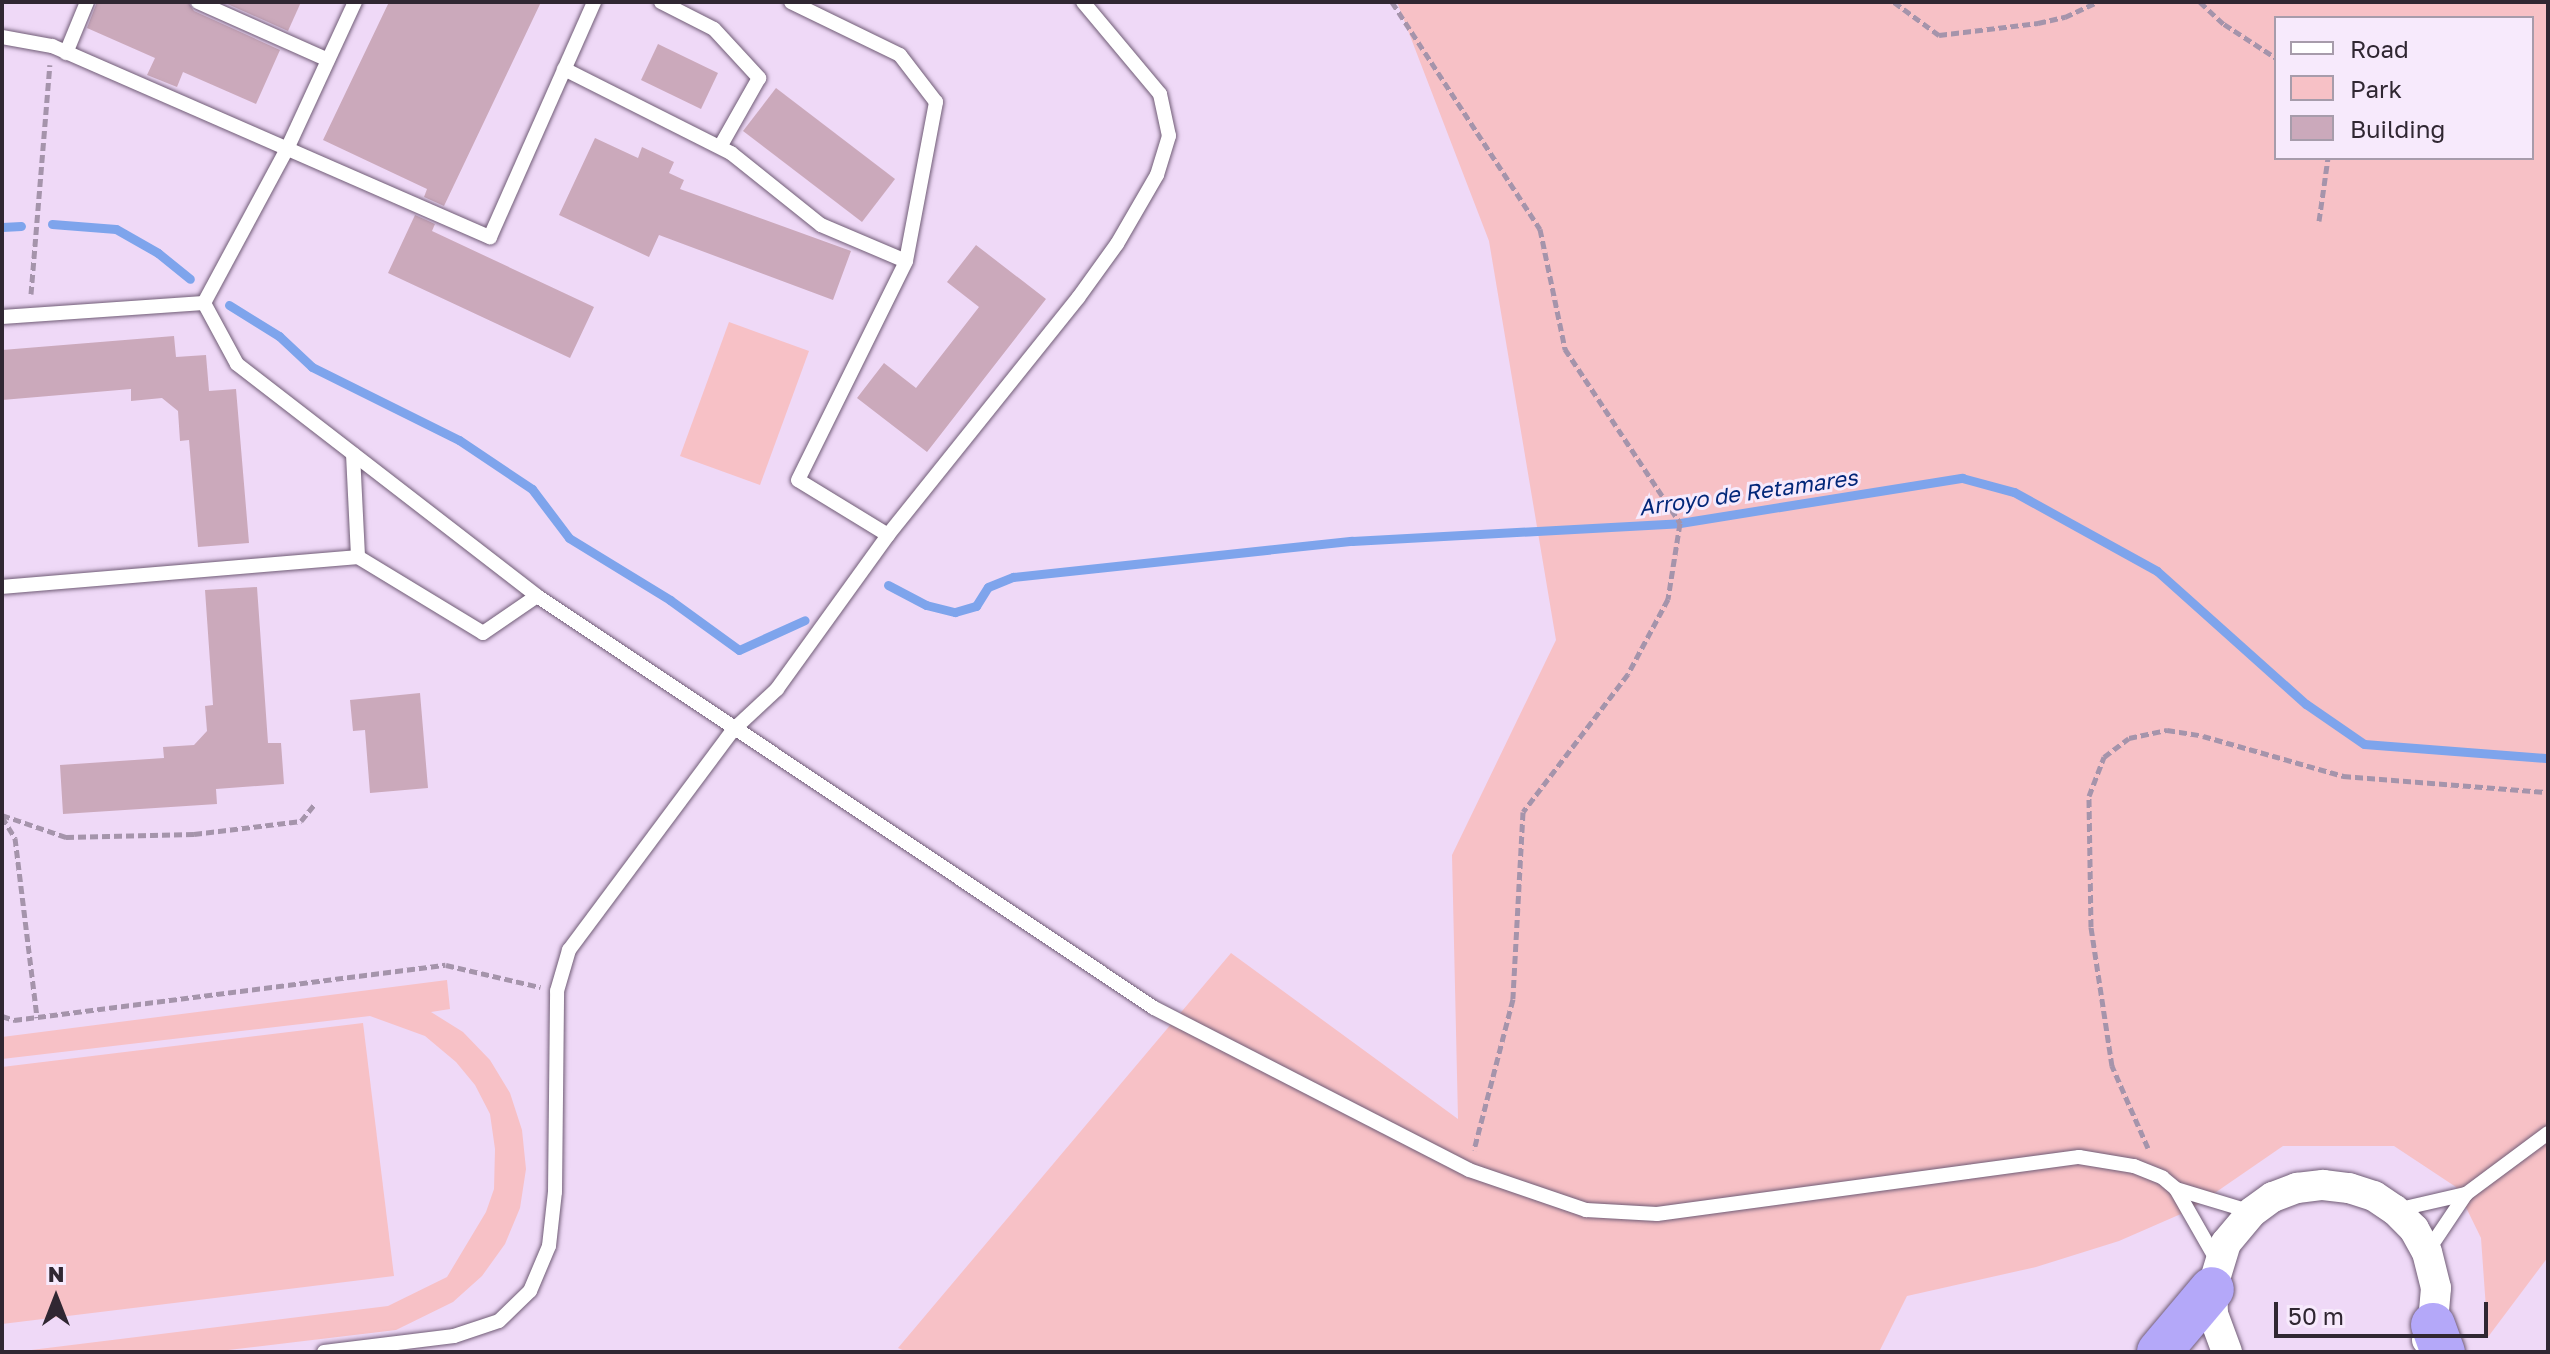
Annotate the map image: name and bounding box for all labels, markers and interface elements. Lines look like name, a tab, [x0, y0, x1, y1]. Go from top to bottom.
legend	[2274, 16, 2534, 160]
text: Road	[2350, 34, 2409, 63]
text: Park	[2350, 74, 2402, 103]
text: Building	[2350, 114, 2445, 143]
water label: Arroyo de Retamares	[1637, 464, 1859, 520]
north arrow	[16, 1258, 96, 1338]
text: N	[48, 1260, 64, 1287]
scale bar	[2278, 1286, 2492, 1336]
text: 50 m	[2288, 1301, 2344, 1330]

